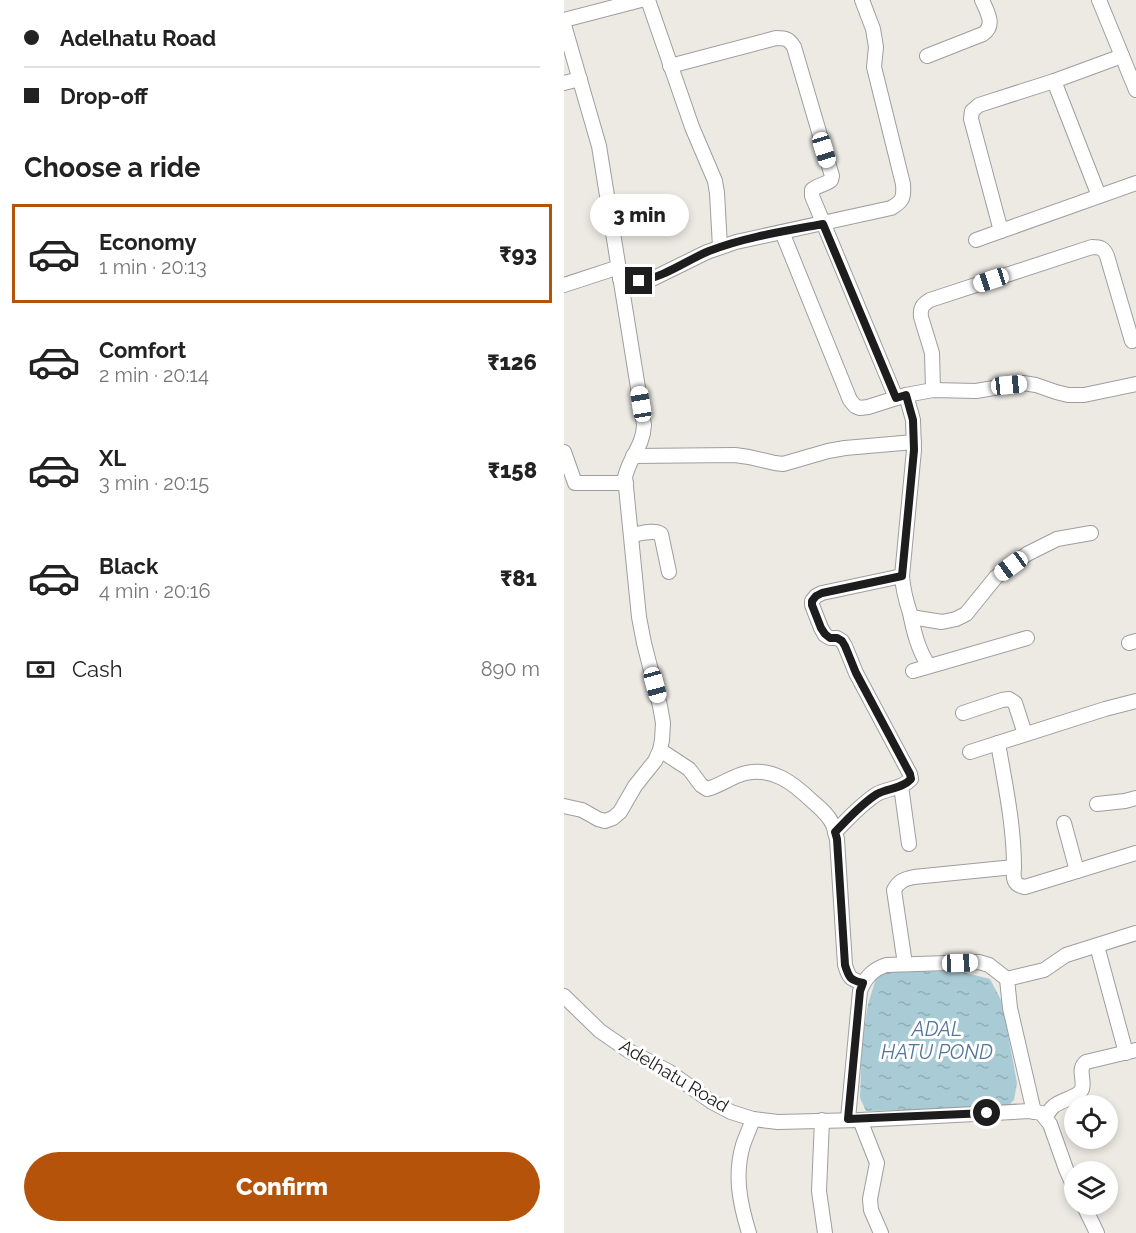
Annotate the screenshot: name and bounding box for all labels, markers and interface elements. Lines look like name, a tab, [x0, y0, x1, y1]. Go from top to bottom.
text: Adelhatu Road	[60, 25, 216, 51]
text: Drop-off	[60, 83, 148, 109]
car	[810, 130, 838, 170]
text: Choose a ride	[24, 152, 200, 183]
callout: 3 min	[590, 194, 688, 236]
text: 3 min	[613, 203, 666, 227]
icon: car	[27, 227, 81, 281]
text: Economy	[99, 229, 197, 255]
text: ₹93	[499, 241, 537, 267]
text: 1 min · 20:13	[99, 255, 207, 279]
car	[971, 266, 1011, 294]
route end	[625, 267, 652, 294]
icon: car	[27, 335, 81, 389]
text: Comfort	[99, 337, 186, 363]
text: ₹126	[487, 349, 537, 375]
text: 2 min · 20:14	[99, 363, 209, 387]
car	[990, 374, 1028, 396]
car	[629, 385, 653, 423]
icon: car	[27, 443, 81, 497]
text: XL	[99, 445, 126, 471]
text: ₹158	[488, 457, 537, 483]
text: 3 min · 20:15	[99, 471, 209, 495]
car	[991, 548, 1031, 584]
icon: car	[27, 551, 81, 605]
text: Black	[99, 553, 158, 579]
text: ₹81	[500, 565, 537, 591]
text: 4 min · 20:16	[99, 579, 210, 603]
icon: cash	[24, 653, 57, 686]
text: Cash	[72, 656, 123, 682]
text: 890 m	[481, 657, 540, 681]
car	[642, 665, 668, 705]
car	[942, 953, 978, 973]
water label: ADAL HATU POND	[881, 1017, 993, 1064]
street label: Adelhatu Road	[616, 1035, 733, 1116]
map controls	[1064, 1095, 1118, 1215]
button: locate	[1064, 1095, 1118, 1149]
route start	[973, 1099, 1000, 1126]
button: Confirm	[24, 1152, 540, 1221]
button: layers	[1064, 1161, 1118, 1215]

